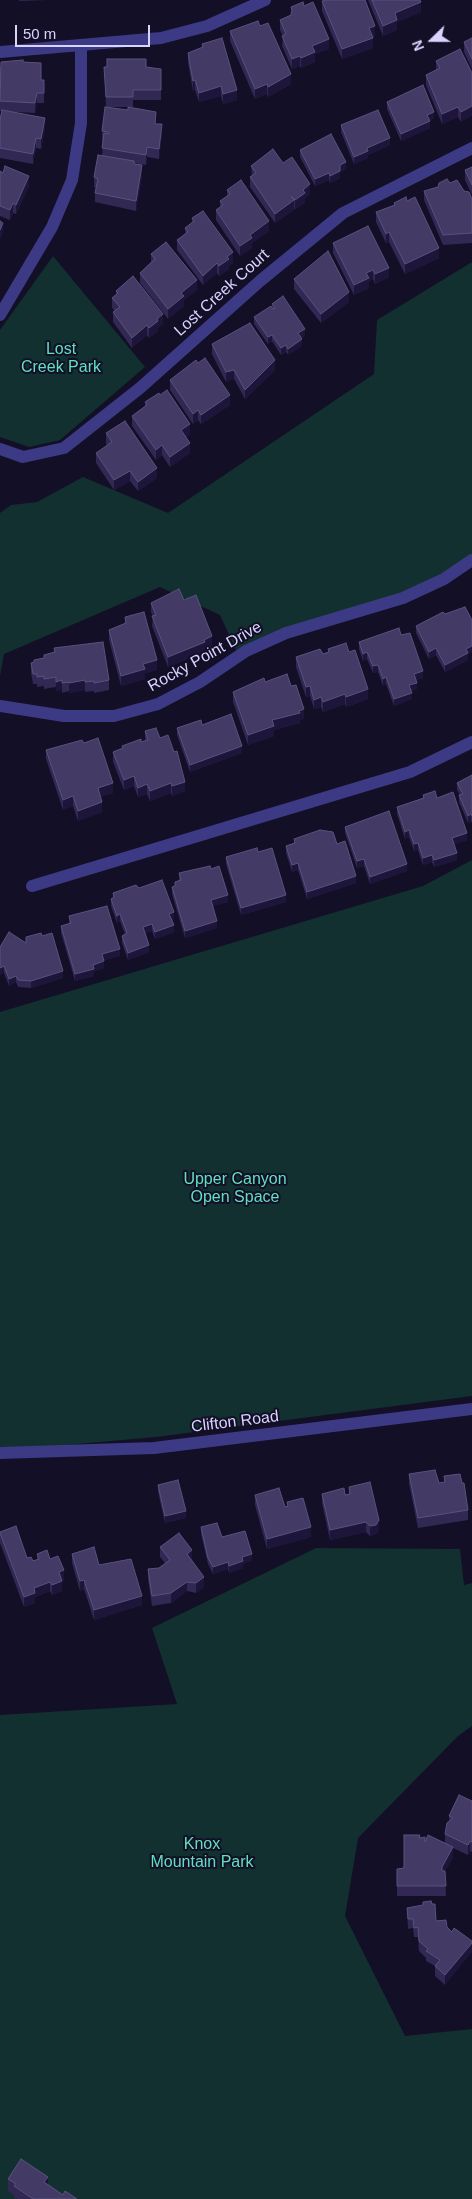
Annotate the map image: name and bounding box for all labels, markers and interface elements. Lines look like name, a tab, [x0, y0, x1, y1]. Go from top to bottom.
scale bar	[18, 15, 152, 47]
north arrow	[407, 15, 457, 65]
text: 50 m	[23, 25, 56, 42]
text: N	[409, 38, 427, 53]
street label: Lost Creek Court	[171, 245, 273, 341]
park label: Lost Creek Park	[21, 340, 101, 378]
street label: Rocky Point Drive	[145, 618, 265, 696]
park label: Upper Canyon Open Space	[183, 1170, 287, 1208]
street label: Clifton Road	[190, 1407, 280, 1437]
park label: Knox Mountain Park	[150, 1835, 254, 1873]

